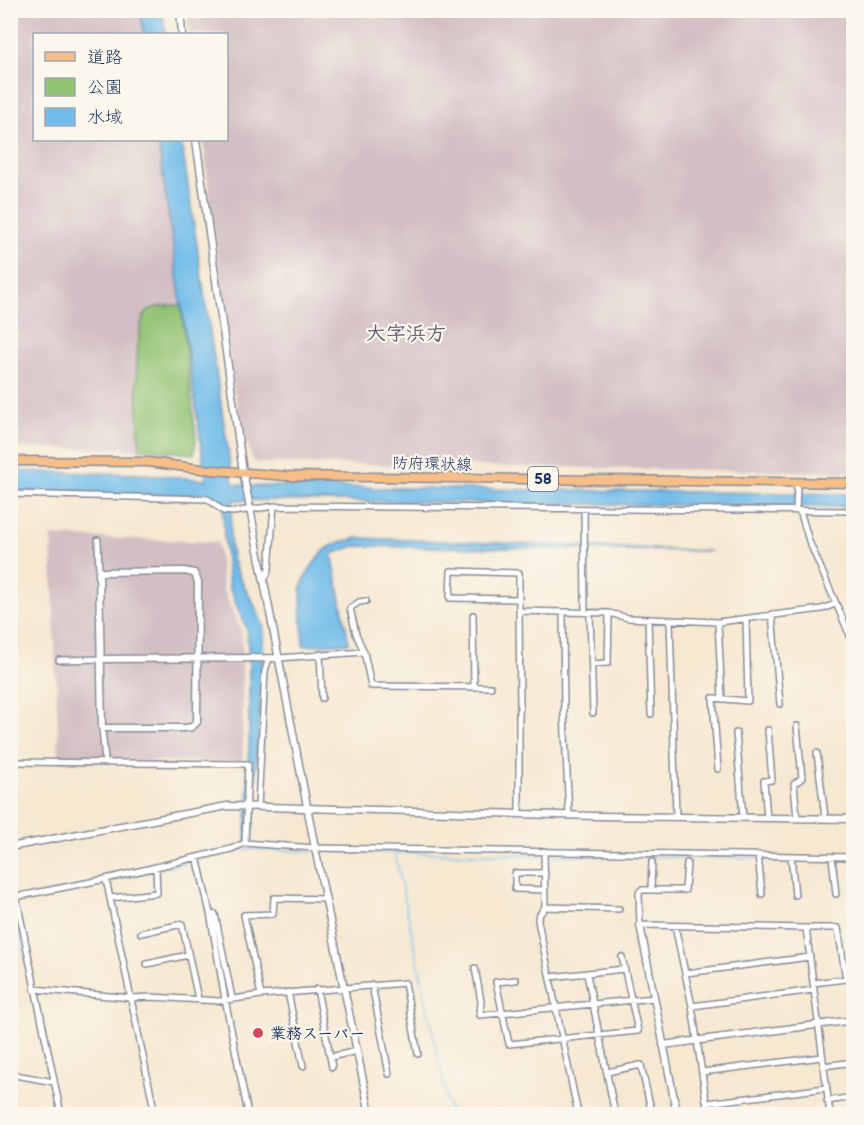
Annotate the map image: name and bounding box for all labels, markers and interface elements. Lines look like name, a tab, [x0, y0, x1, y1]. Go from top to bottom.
legend	[33, 33, 228, 141]
text: 道路	[87, 47, 123, 68]
text: 公園	[87, 77, 123, 98]
text: 水域	[87, 107, 123, 128]
district label: 大字浜方	[366, 322, 446, 346]
street label: 防府環状線	[392, 454, 472, 475]
road number: 58	[528, 467, 558, 491]
place label: 業務スーパー	[270, 1025, 365, 1044]
marker: 業務スーパー	[251, 1026, 265, 1040]

